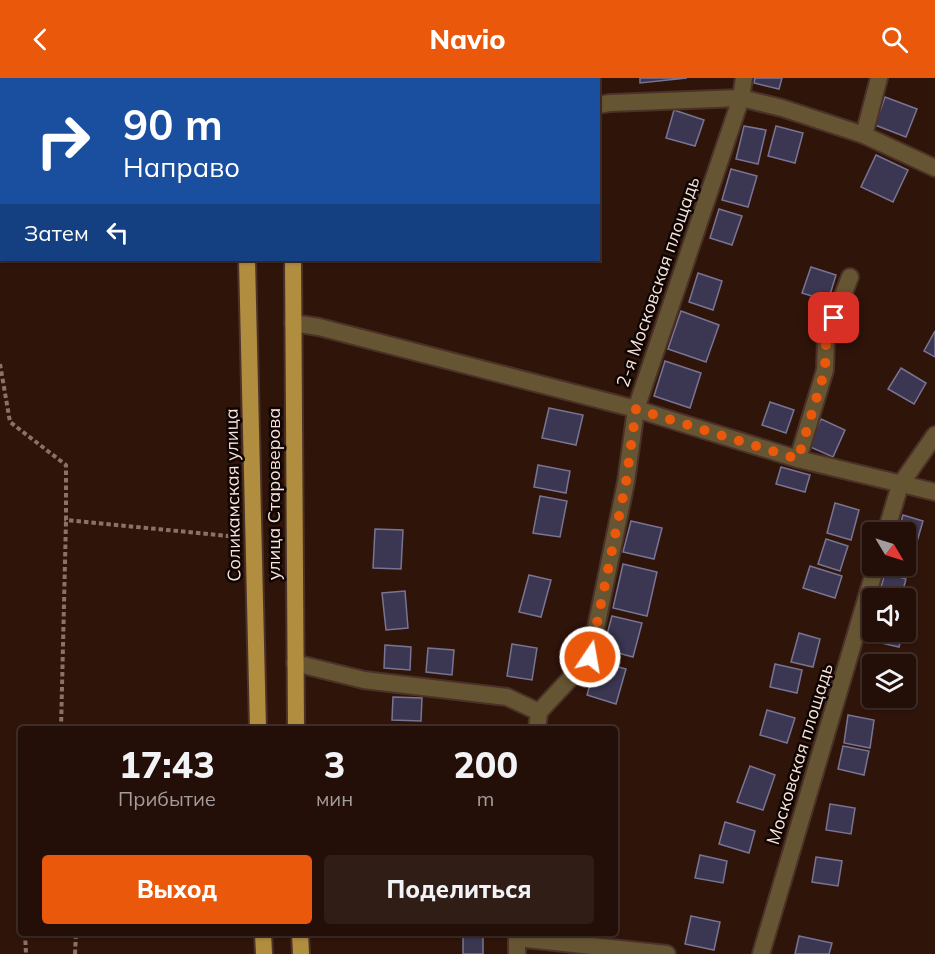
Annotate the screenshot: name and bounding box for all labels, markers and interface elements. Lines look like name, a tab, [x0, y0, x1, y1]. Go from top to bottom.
text: Navio	[429, 22, 506, 56]
icon: back	[24, 23, 57, 56]
icon: search	[878, 23, 911, 56]
text: 90 m	[123, 98, 223, 151]
icon: right	[24, 102, 102, 180]
text: Направо	[123, 150, 240, 184]
street label: 2-я Московская площадь	[611, 173, 704, 390]
icon: left	[101, 216, 134, 249]
text: Затем	[24, 219, 89, 247]
pin	[808, 292, 859, 343]
icon: arrive	[817, 301, 850, 334]
street label: Соликамская улица	[219, 408, 246, 582]
street label: улица Староверова	[262, 408, 285, 580]
north arrow	[862, 522, 916, 576]
map controls	[862, 522, 916, 708]
button: sound	[862, 588, 916, 642]
position arrow	[558, 625, 622, 689]
button: layers	[862, 654, 916, 708]
street label: Московская площадь	[761, 660, 838, 847]
text: 17:43	[119, 742, 215, 787]
text: 3	[324, 742, 345, 787]
text: 200	[453, 742, 518, 787]
text: Прибытие	[118, 786, 216, 811]
text: мин	[316, 786, 353, 811]
text: m	[477, 786, 494, 811]
button: Выход	[42, 855, 312, 924]
button: Поделиться	[324, 855, 594, 924]

